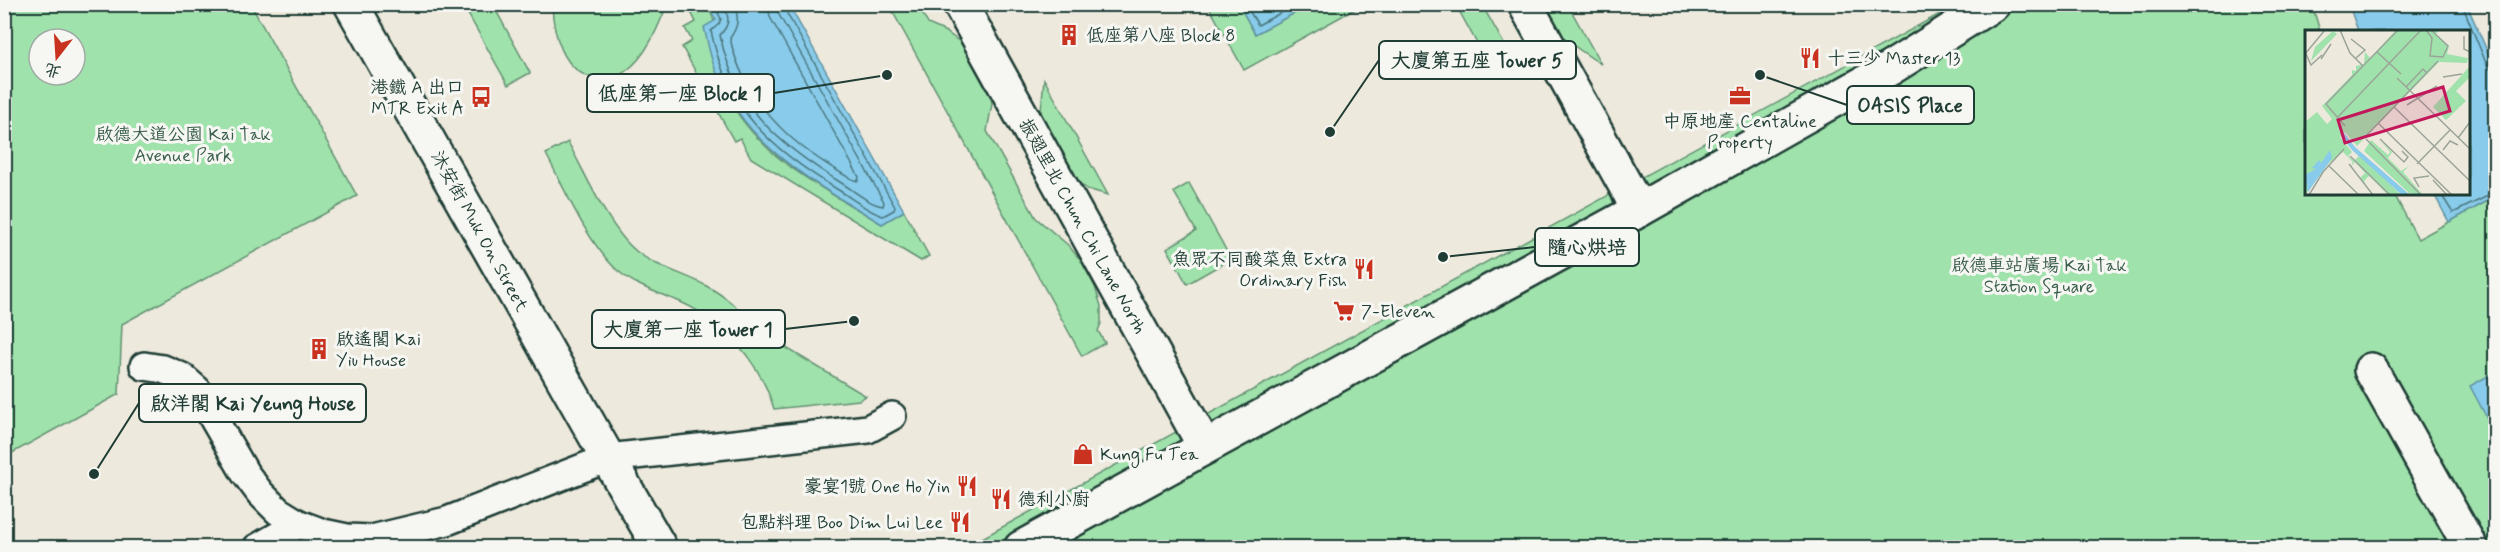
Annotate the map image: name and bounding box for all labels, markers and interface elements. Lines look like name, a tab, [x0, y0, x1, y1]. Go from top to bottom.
building icon: 低座第八座 Block 8	[1057, 23, 1081, 47]
place label: 低座第八座 Block 8	[1086, 24, 1236, 48]
north arrow	[27, 27, 87, 87]
inset map	[2305, 30, 2470, 195]
callout: 大廈第五座 Tower 5	[1379, 41, 1576, 79]
restaurant icon: 十三少 Master 13	[1798, 46, 1822, 70]
place label: 十三少 Master 13	[1827, 47, 1961, 71]
text: 大廈第五座 Tower 5	[1391, 48, 1563, 75]
text: 北	[42, 58, 64, 82]
callout: 低座第一座 Block 1	[587, 74, 774, 112]
place label: 港鐵 A 出口 MTR Exit A	[371, 76, 464, 121]
text: 低座第一座 Block 1	[598, 81, 762, 108]
office icon: 中原地產 Centaline Property	[1728, 84, 1752, 108]
bus stop icon: 港鐵 A 出口 MTR Exit A	[469, 85, 493, 109]
callout: OASIS Place	[1847, 86, 1974, 124]
text: OASIS Place	[1857, 93, 1963, 120]
place label: 中原地產 Centaline Property	[1663, 110, 1817, 155]
street label: 振翅里北 Chun Chi Lane North	[1013, 115, 1151, 338]
park label: 啟德大道公園 Kai Tak Avenue Park	[95, 123, 271, 168]
street label: 沐安街 Muk On Street	[425, 147, 533, 316]
callout: 隨心烘培	[1535, 228, 1639, 266]
text: 隨心烘培	[1547, 235, 1627, 262]
place label: 魚眾不同酸菜魚 Extra Ordinary Fish	[1172, 248, 1347, 293]
park label: 啟德車站廣場 Kai Tak Station Square	[1951, 254, 2127, 299]
restaurant icon: 魚眾不同酸菜魚 Extra Ordinary Fish	[1352, 257, 1376, 281]
supermarket icon: 7-Eleven	[1332, 299, 1356, 323]
place label: 7-Eleven	[1361, 300, 1435, 324]
callout: 大廈第一座 Tower 1	[592, 310, 785, 348]
text: 大廈第一座 Tower 1	[603, 317, 773, 344]
place label: 啟遙閣 Kai Yiu House	[336, 328, 421, 373]
building icon: 啟遙閣 Kai Yiu House	[307, 337, 331, 361]
callout: 啟洋閣 Kai Yeung House	[139, 384, 366, 422]
text: 啟洋閣 Kai Yeung House	[150, 391, 356, 420]
shop icon: Kung Fu Tea	[1071, 442, 1095, 466]
place label: Kung Fu Tea	[1100, 443, 1199, 468]
restaurant icon: 豪宴1號 One Ho Yin	[955, 474, 979, 498]
place label: 豪宴1號 One Ho Yin	[804, 475, 950, 499]
restaurant icon: 德利小廚	[989, 487, 1013, 511]
place label: 德利小廚	[1018, 488, 1090, 512]
restaurant icon: 包點料理 Boo Dim Lui Lee	[948, 510, 972, 534]
place label: 包點料理 Boo Dim Lui Lee	[740, 511, 943, 535]

